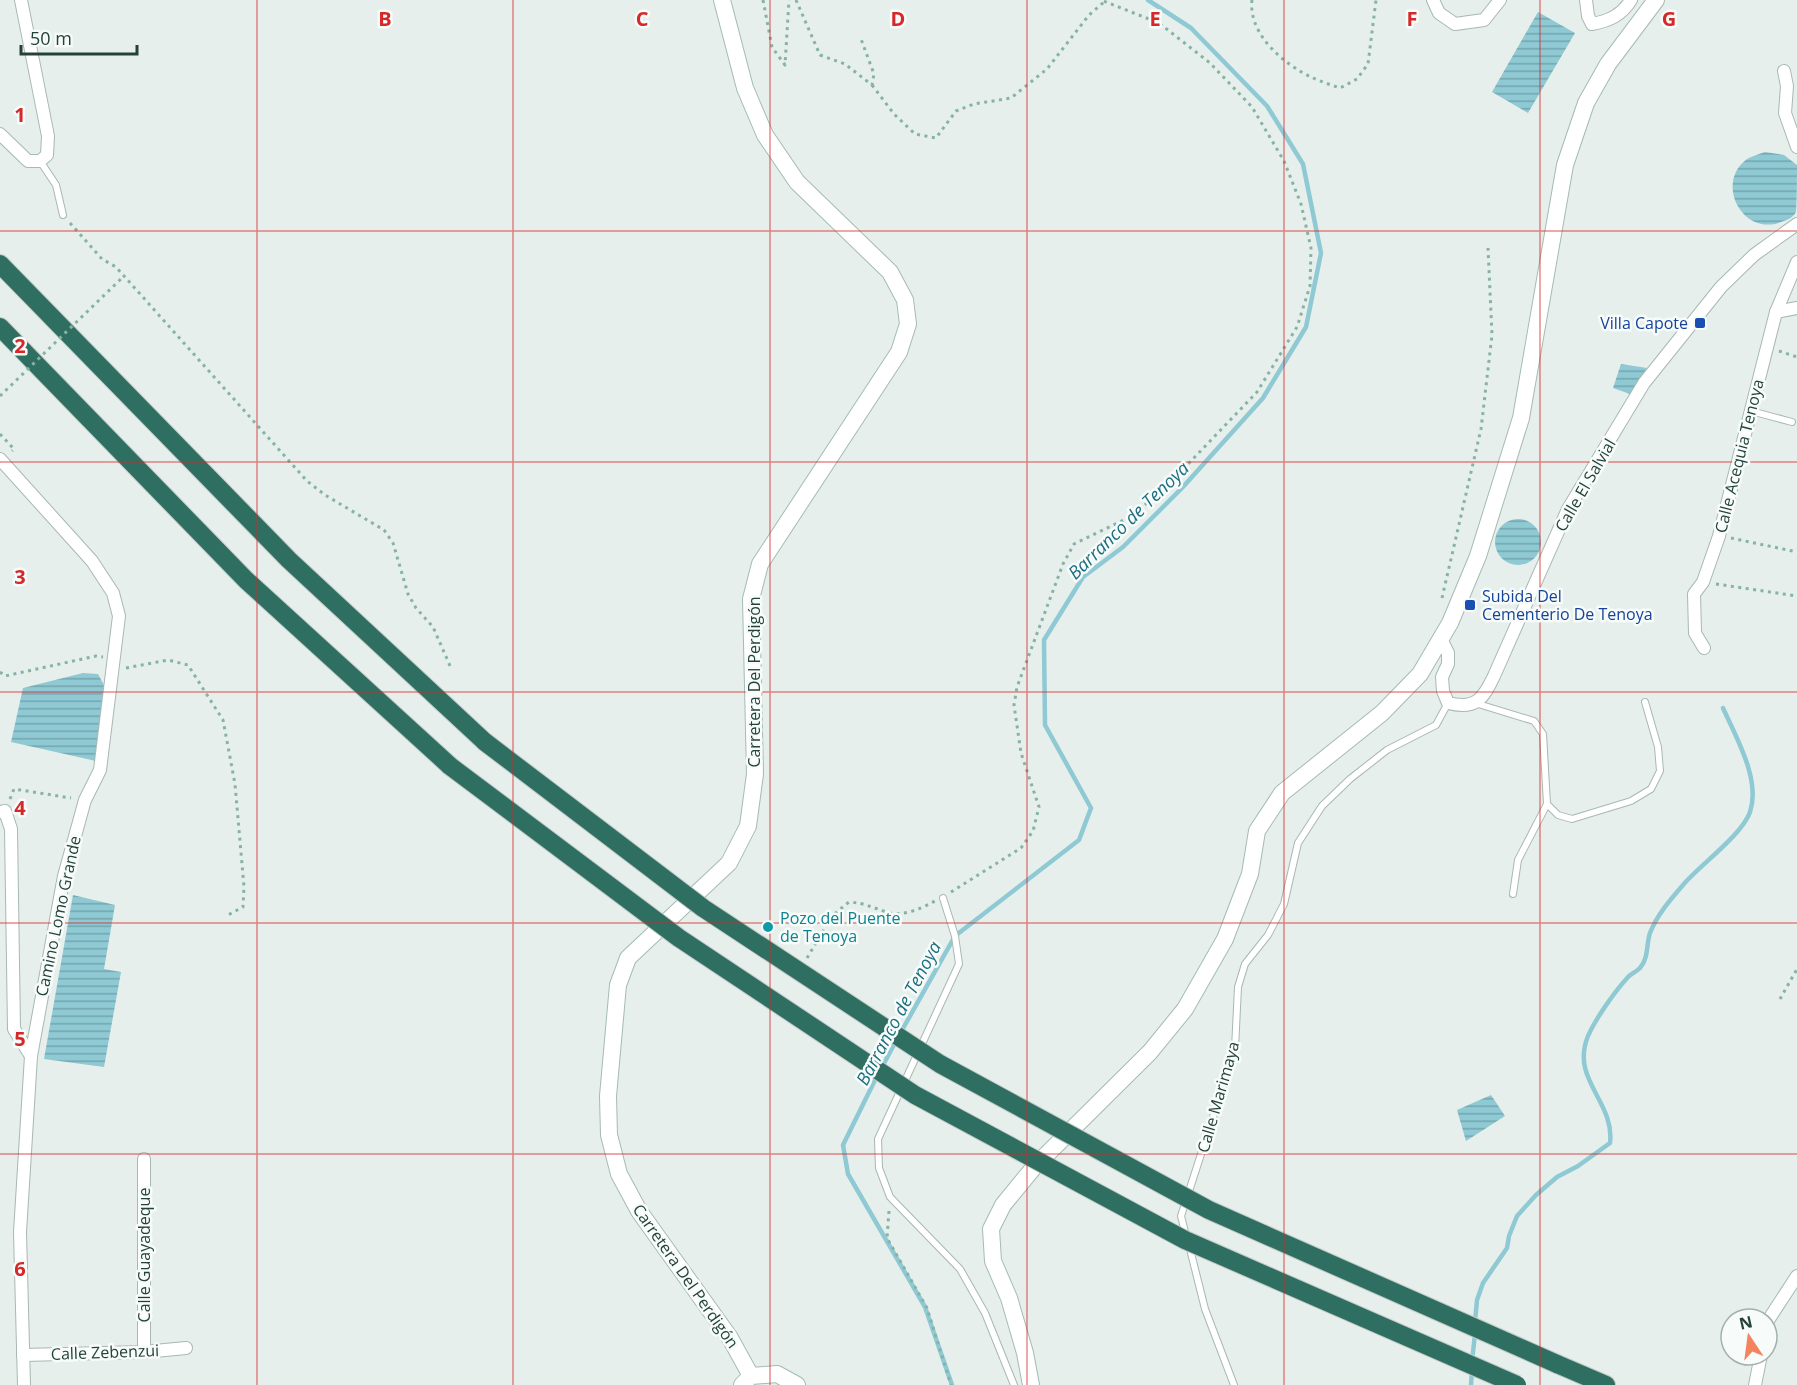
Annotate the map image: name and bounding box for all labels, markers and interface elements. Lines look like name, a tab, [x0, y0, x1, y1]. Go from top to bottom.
text: B	[378, 5, 392, 32]
text: C	[636, 5, 649, 32]
text: D	[891, 5, 905, 32]
text: E	[1149, 5, 1161, 32]
text: F	[1407, 5, 1417, 32]
text: G	[1662, 5, 1676, 32]
scale bar	[21, 18, 136, 56]
text: 50 m	[30, 26, 72, 50]
text: 1	[14, 101, 26, 128]
place label: Villa Capote	[1600, 312, 1688, 334]
marker: Villa Capote	[1693, 316, 1707, 330]
text: 2	[14, 332, 26, 359]
street label: Calle Acequia Tenoya	[1709, 377, 1769, 535]
street label: Calle El Salvial	[1549, 434, 1621, 536]
water label: Barranco de Tenoya	[1062, 456, 1194, 584]
text: 3	[14, 563, 26, 590]
place label: Subida Del Cementerio De Tenoya	[1482, 585, 1653, 625]
street label: Carretera Del Perdigón	[743, 596, 765, 768]
marker: Subida Del Cementerio De Tenoya	[1463, 598, 1477, 612]
text: 4	[14, 794, 26, 821]
street label: Camino Lomo Grande	[30, 834, 86, 998]
place label: Pozo del Puente de Tenoya	[780, 907, 900, 947]
marker: Pozo del Puente de Tenoya	[761, 920, 775, 934]
water label: Barranco de Tenoya	[850, 937, 946, 1089]
text: 5	[14, 1025, 26, 1052]
street label: Calle Marimaya	[1192, 1039, 1244, 1155]
street label: Calle Guayadeque	[133, 1188, 155, 1322]
street label: Carretera Del Perdigón	[628, 1200, 744, 1352]
text: 6	[14, 1255, 26, 1282]
north arrow	[1719, 1307, 1779, 1367]
text: N	[1737, 1310, 1754, 1335]
street label: Calle Zebenzui	[51, 1339, 159, 1365]

